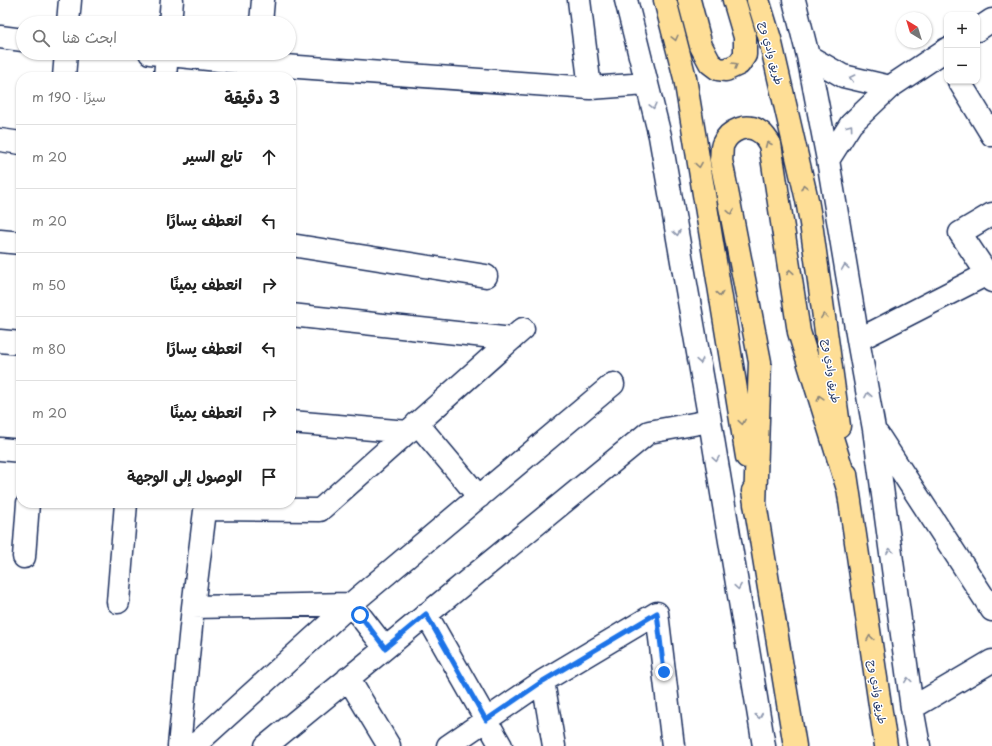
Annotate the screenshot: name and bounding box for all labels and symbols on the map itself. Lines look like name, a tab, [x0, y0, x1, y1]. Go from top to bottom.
north arrow	[896, 12, 932, 48]
street label: طريق وادي وج	[755, 20, 788, 87]
one-way arrow	[670, 35, 678, 41]
one-way arrow	[730, 63, 737, 70]
one-way arrow	[849, 74, 855, 82]
one-way arrow	[648, 103, 656, 109]
one-way arrow	[845, 125, 852, 132]
one-way arrow	[765, 141, 773, 148]
one-way arrow	[695, 162, 703, 168]
one-way arrow	[800, 184, 808, 190]
one-way arrow	[727, 209, 735, 216]
one-way arrow	[672, 230, 681, 236]
one-way arrow	[842, 264, 850, 270]
one-way arrow	[786, 269, 795, 275]
one-way arrow	[716, 290, 724, 297]
one-way arrow	[820, 312, 829, 319]
street label: طريق وادي وج	[818, 338, 845, 404]
one-way arrow	[695, 358, 703, 365]
one-way arrow	[864, 392, 872, 398]
one-way arrow	[816, 395, 825, 402]
one-way arrow	[737, 419, 745, 425]
one-way arrow	[711, 456, 720, 462]
one-way arrow	[886, 548, 895, 554]
one-way arrow	[733, 584, 742, 590]
route start	[351, 606, 369, 624]
one-way arrow	[866, 635, 875, 641]
street label: طريق وادي وج	[864, 659, 891, 725]
route end	[655, 663, 673, 681]
one-way arrow	[904, 677, 913, 683]
one-way arrow	[754, 712, 763, 719]

